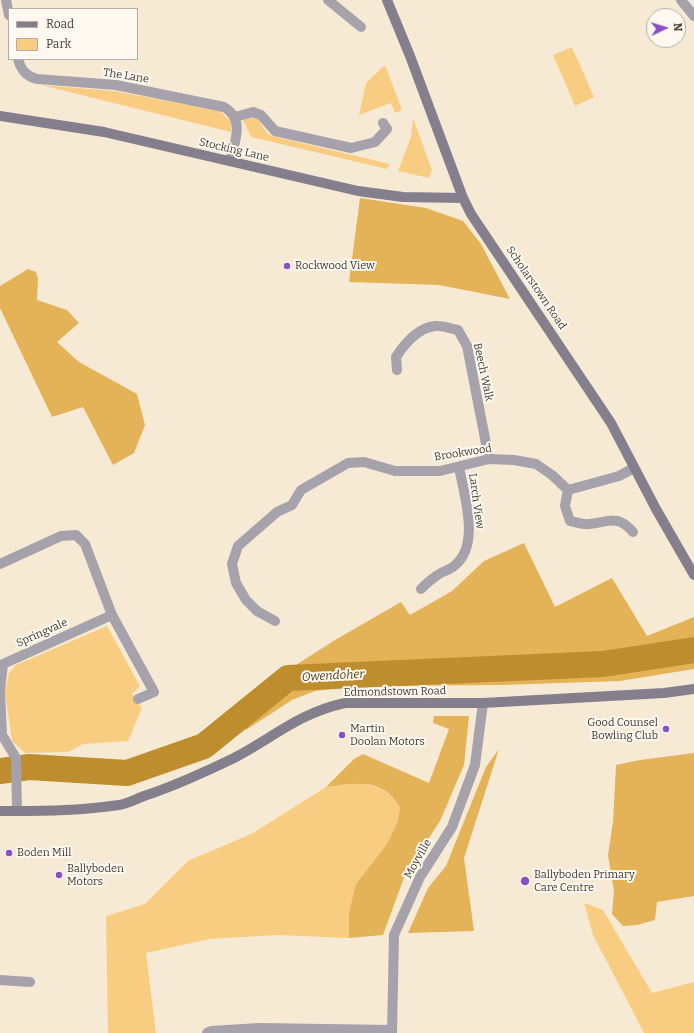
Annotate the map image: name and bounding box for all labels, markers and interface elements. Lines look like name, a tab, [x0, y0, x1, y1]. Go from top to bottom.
legend	[8, 8, 138, 60]
north arrow	[646, 8, 686, 48]
text: Road	[46, 17, 74, 31]
text: N	[671, 23, 684, 32]
text: Park	[46, 37, 71, 51]
street label: The Lane	[102, 66, 150, 86]
street label: Stocking Lane	[198, 136, 270, 164]
street label: Scholarstown Road	[503, 244, 569, 332]
place label: Rockwood View	[295, 259, 375, 273]
marker: Rockwood View	[282, 261, 292, 271]
street label: Beech Walk	[470, 342, 496, 402]
street label: Brookwood	[433, 442, 493, 464]
street label: Larch View	[466, 472, 486, 530]
street label: Springvale	[14, 616, 70, 650]
water label: Owendoher	[301, 667, 365, 685]
street label: Edmondstown Road	[344, 685, 446, 699]
place label: Good Counsel Bowling Club	[587, 716, 658, 742]
place label: Martin Doolan Motors	[350, 722, 425, 748]
marker: Good Counsel Bowling Club	[661, 724, 671, 734]
marker: Martin Doolan Motors	[337, 730, 347, 740]
street label: Moyville	[402, 837, 434, 881]
place label: Boden Mill	[17, 846, 71, 860]
marker: Boden Mill	[4, 848, 14, 858]
place label: Ballyboden Motors	[67, 862, 124, 888]
place label: Ballyboden Primary Care Centre	[534, 868, 635, 894]
marker: Ballyboden Motors	[54, 870, 64, 880]
marker: Ballyboden Primary Care Centre	[519, 875, 531, 887]

